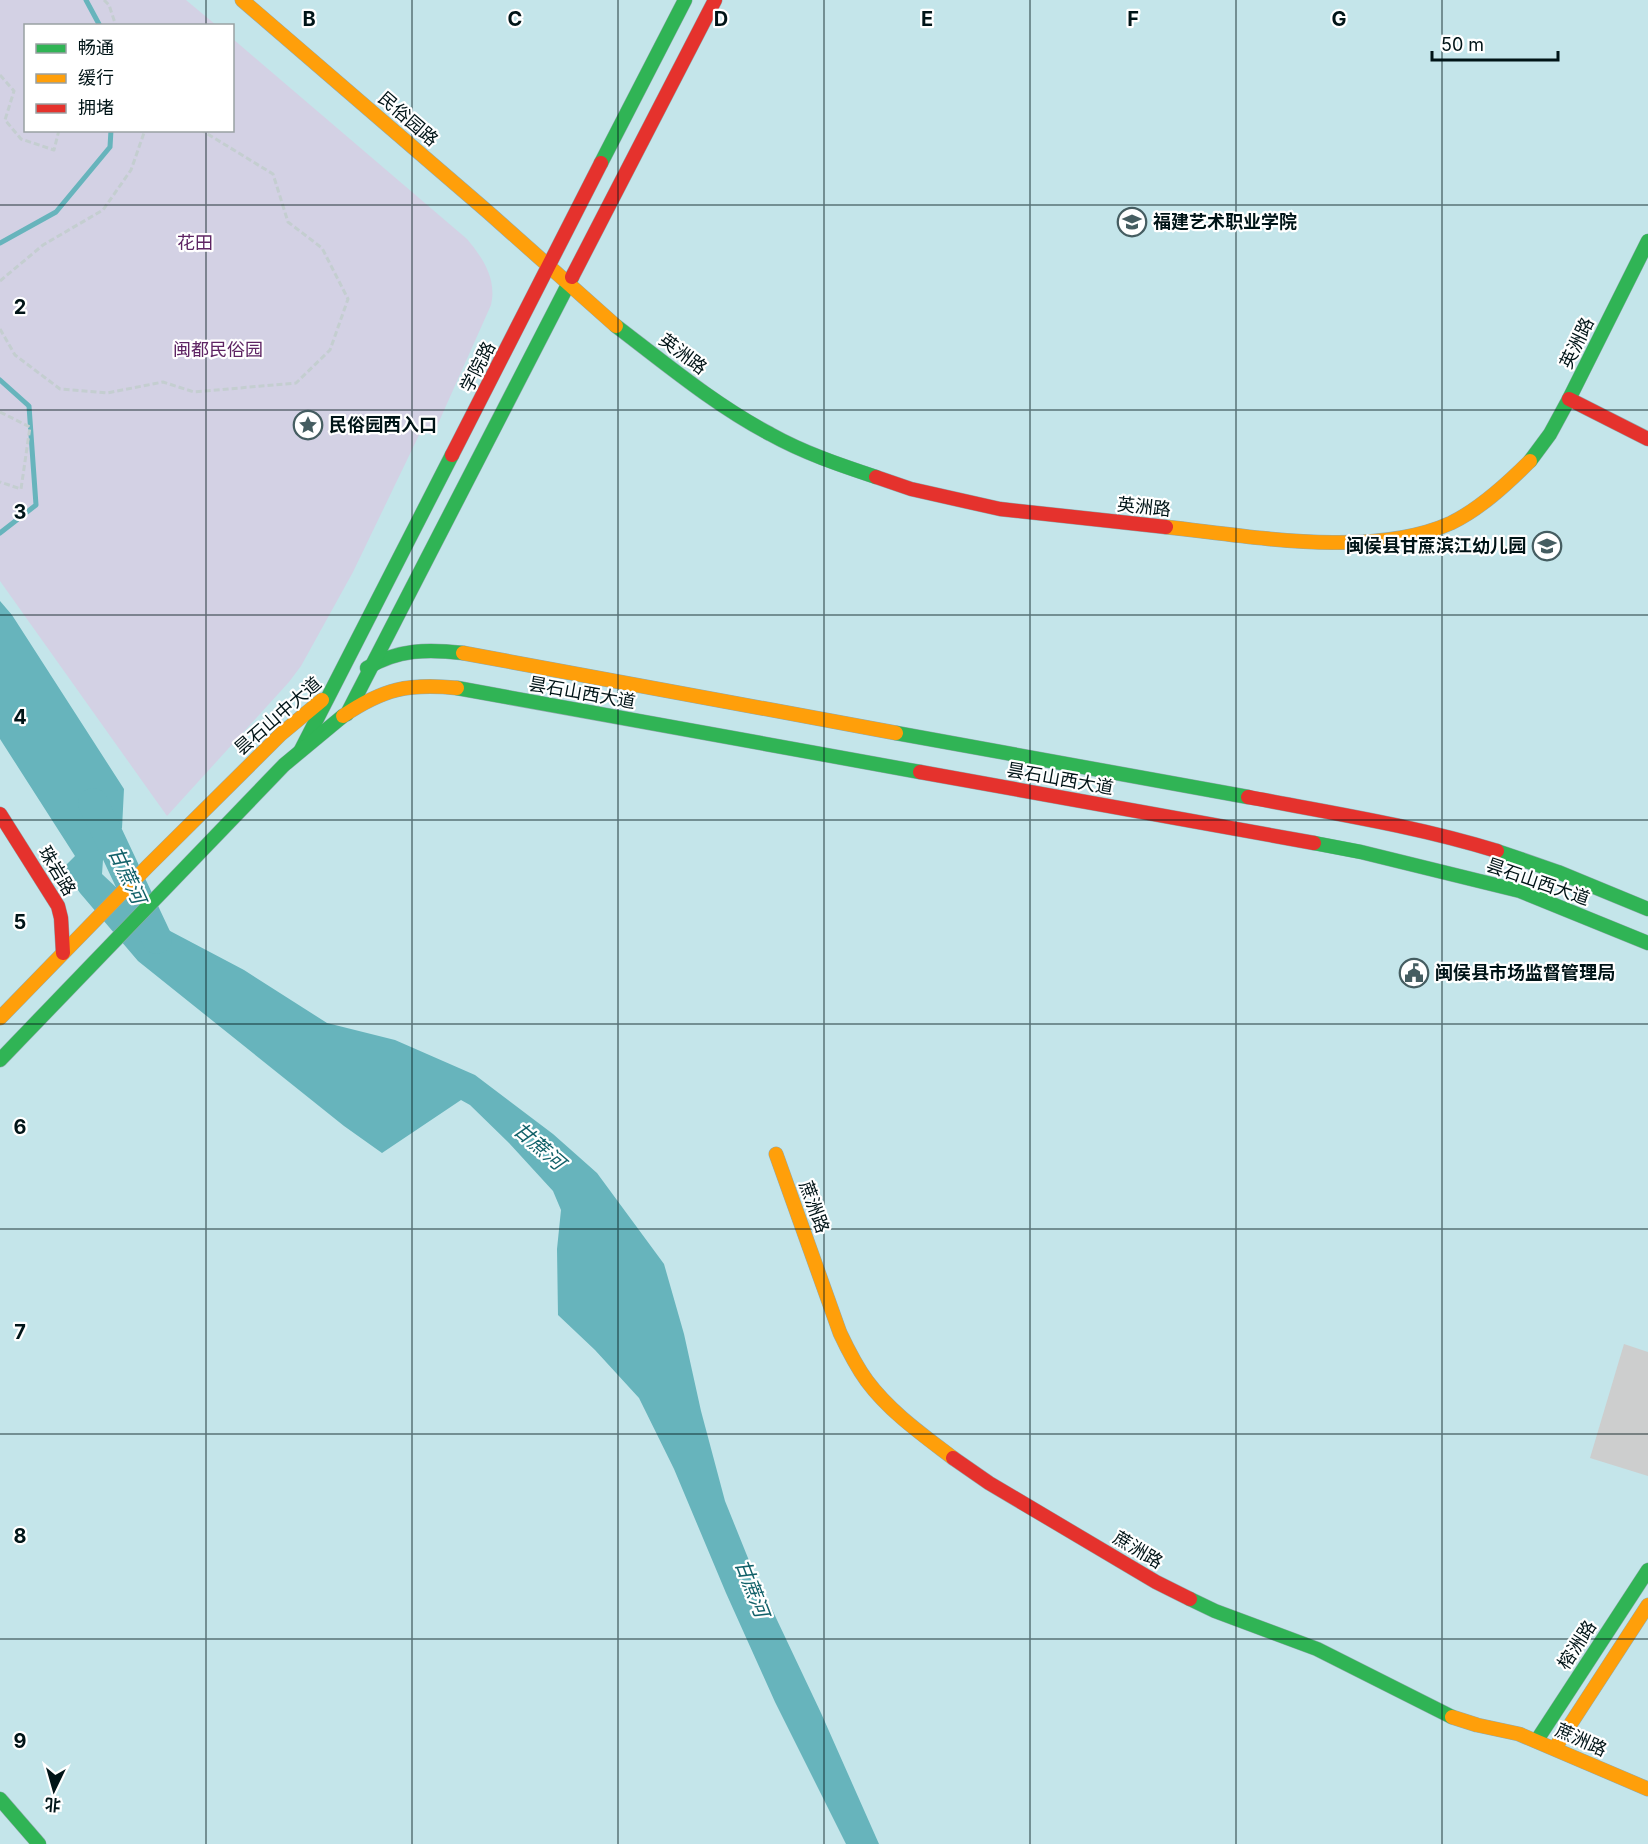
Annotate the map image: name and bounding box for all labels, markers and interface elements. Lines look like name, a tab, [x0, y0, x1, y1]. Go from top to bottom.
text: B	[302, 7, 316, 31]
text: C	[508, 7, 522, 31]
text: D	[714, 7, 728, 31]
text: E	[921, 7, 933, 31]
text: F	[1127, 7, 1139, 31]
text: G	[1331, 7, 1347, 31]
legend	[24, 24, 234, 132]
scale bar	[1432, 24, 1558, 62]
text: 50 m	[1441, 34, 1484, 55]
text: 畅通	[78, 37, 114, 58]
text: 缓行	[78, 67, 114, 88]
street label: 民俗园路	[374, 87, 442, 150]
text: 拥堵	[78, 97, 114, 118]
school or university icon: 福建艺术职业学院	[1116, 206, 1148, 238]
place label: 福建艺术职业学院	[1153, 211, 1297, 232]
park label: 花田	[177, 232, 213, 253]
text: 2	[14, 295, 26, 319]
street label: 英洲路	[1555, 314, 1598, 372]
street label: 英洲路	[655, 329, 711, 378]
street label: 学院路	[456, 338, 499, 396]
park label: 闽都民俗园	[173, 339, 263, 360]
place icon: 民俗园西入口	[292, 409, 324, 441]
place label: 民俗园西入口	[329, 414, 437, 435]
street label: 英洲路	[1116, 493, 1172, 520]
text: 3	[14, 500, 26, 524]
school or university icon: 闽侯县甘蔗滨江幼儿园	[1531, 530, 1563, 562]
place label: 闽侯县甘蔗滨江幼儿园	[1346, 535, 1526, 556]
street label: 昙石山中大道	[230, 672, 325, 759]
street label: 昙石山西大道	[527, 673, 637, 712]
text: 4	[13, 705, 27, 729]
street label: 昙石山西大道	[1005, 759, 1115, 798]
street label: 珠岩路	[35, 842, 80, 899]
water label: 甘蔗河	[103, 843, 152, 911]
street label: 昙石山西大道	[1484, 854, 1593, 909]
text: 5	[14, 910, 26, 934]
public building icon: 闽侯县市场监督管理局	[1398, 957, 1430, 989]
place label: 闽侯县市场监督管理局	[1435, 962, 1615, 983]
text: 6	[14, 1115, 27, 1139]
water label: 甘蔗河	[508, 1117, 573, 1177]
street label: 蔗洲路	[795, 1178, 834, 1236]
text: 7	[14, 1320, 26, 1344]
text: 8	[13, 1524, 27, 1548]
street label: 蔗洲路	[1110, 1527, 1167, 1572]
water label: 甘蔗河	[730, 1556, 775, 1624]
street label: 榕洲路	[1553, 1616, 1600, 1673]
street label: 蔗洲路	[1552, 1719, 1610, 1760]
text: 9	[14, 1729, 27, 1753]
north arrow	[24, 1760, 84, 1820]
text: 北	[44, 1794, 62, 1816]

